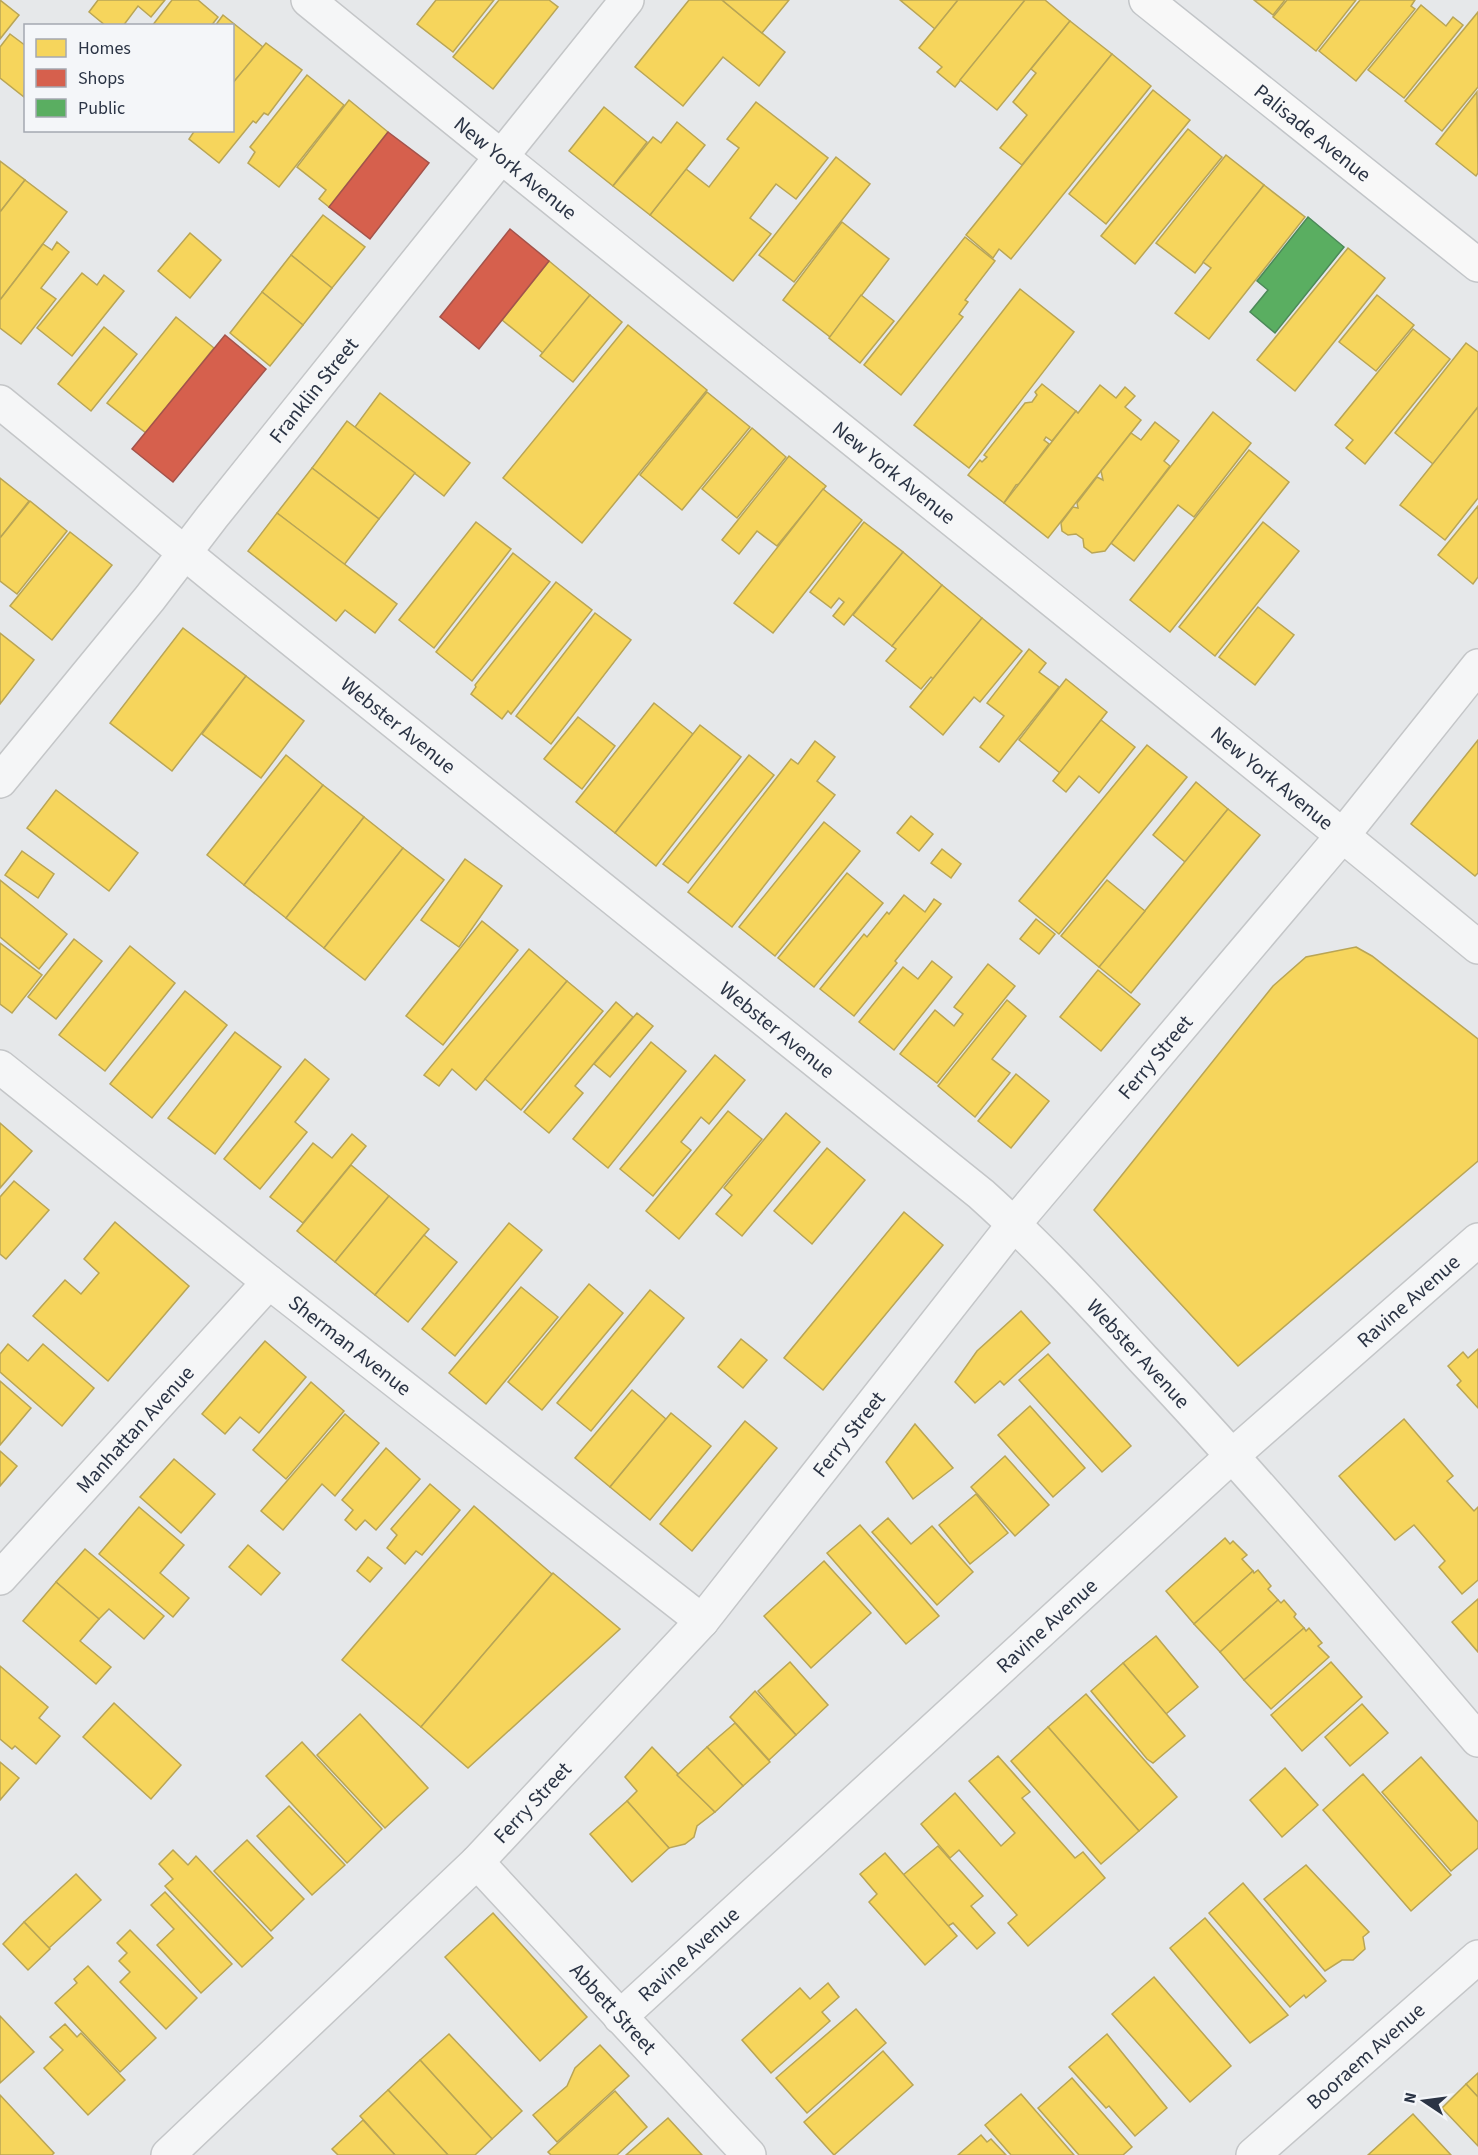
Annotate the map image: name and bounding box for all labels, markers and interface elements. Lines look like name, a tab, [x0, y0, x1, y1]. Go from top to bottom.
legend	[24, 24, 234, 132]
text: Homes	[78, 36, 131, 61]
text: Shops	[78, 66, 125, 91]
street label: Palisade Avenue	[1247, 77, 1378, 189]
text: Public	[78, 96, 125, 121]
street label: New York Avenue	[447, 109, 583, 227]
street label: Franklin Street	[262, 331, 365, 450]
street label: New York Avenue	[826, 414, 962, 532]
street label: Webster Avenue	[334, 670, 462, 781]
street label: New York Avenue	[1204, 719, 1340, 837]
street label: Webster Avenue	[713, 974, 841, 1086]
street label: Ferry Street	[1111, 1008, 1200, 1106]
street label: Ravine Avenue	[1350, 1247, 1467, 1355]
street label: Sherman Avenue	[282, 1288, 418, 1403]
street label: Webster Avenue	[1080, 1292, 1197, 1415]
street label: Manhattan Avenue	[69, 1359, 201, 1500]
street label: Ferry Street	[805, 1385, 892, 1484]
street label: Ravine Avenue	[989, 1571, 1104, 1680]
street label: Ferry Street	[487, 1755, 578, 1850]
street label: Ravine Avenue	[631, 1900, 746, 2009]
street label: Abbett Street	[563, 1956, 663, 2061]
street label: Booraem Avenue	[1300, 1995, 1432, 2116]
north arrow	[1394, 2071, 1454, 2131]
text: N	[1398, 2090, 1422, 2106]

